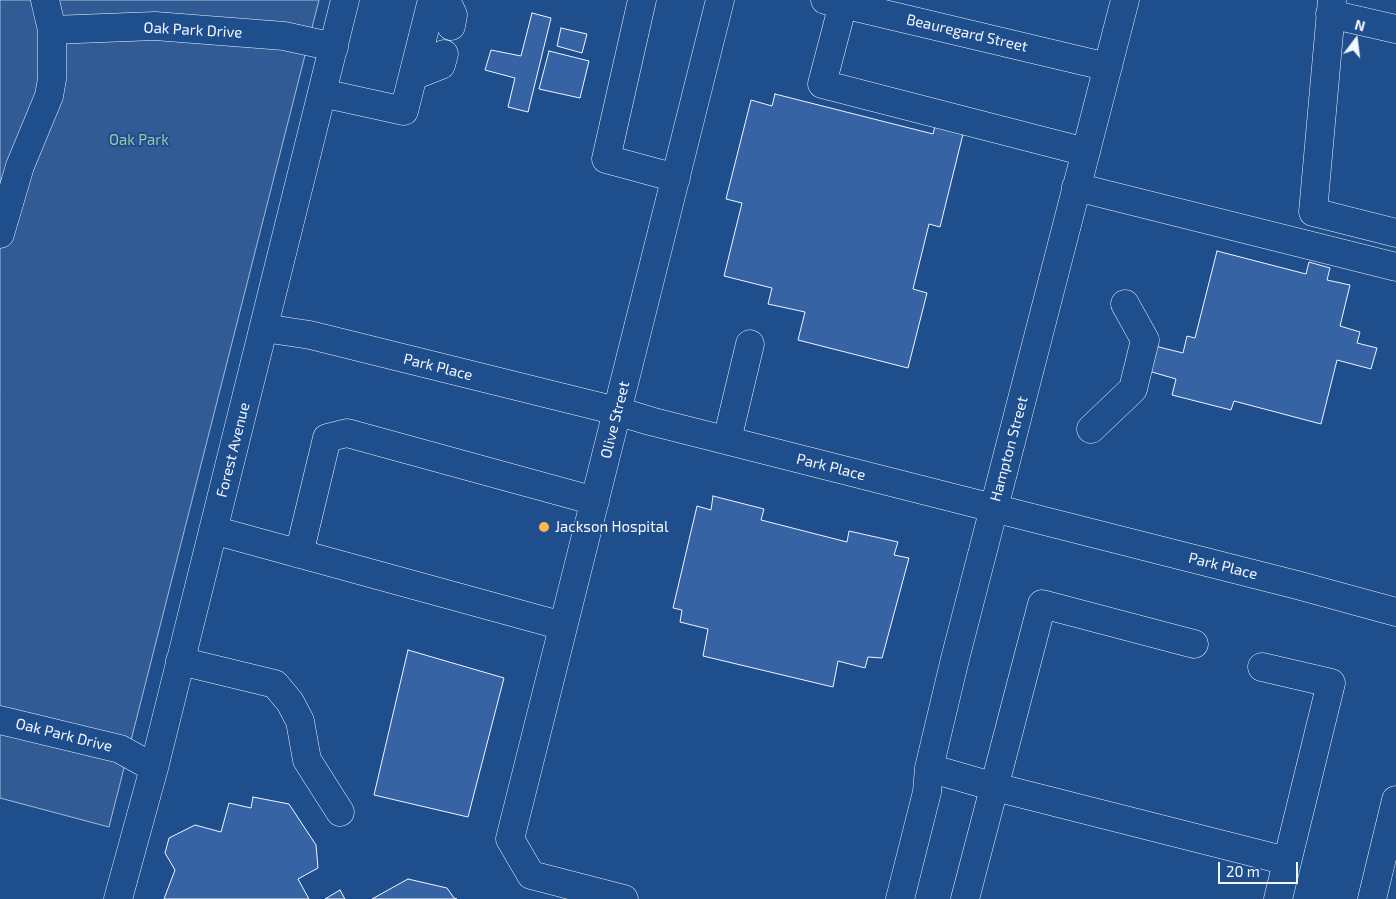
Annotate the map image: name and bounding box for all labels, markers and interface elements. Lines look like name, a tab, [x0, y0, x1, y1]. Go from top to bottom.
street label: Beauregard Street	[905, 10, 1029, 56]
north arrow	[1331, 15, 1381, 65]
text: N	[1353, 16, 1367, 35]
street label: Oak Park Drive	[143, 18, 243, 42]
park label: Oak Park	[109, 131, 169, 149]
street label: Park Place	[401, 350, 475, 384]
street label: Olive Street	[597, 379, 633, 461]
street label: Hampton Street	[986, 394, 1032, 504]
street label: Forest Avenue	[213, 401, 253, 499]
street label: Park Place	[794, 450, 868, 484]
place label: Jackson Hospital	[555, 518, 668, 536]
marker: Jackson Hospital	[537, 520, 551, 534]
street label: Park Place	[1186, 549, 1260, 583]
street label: Oak Park Drive	[14, 714, 114, 756]
scale bar	[1221, 852, 1301, 884]
text: 20 m	[1226, 862, 1260, 880]

